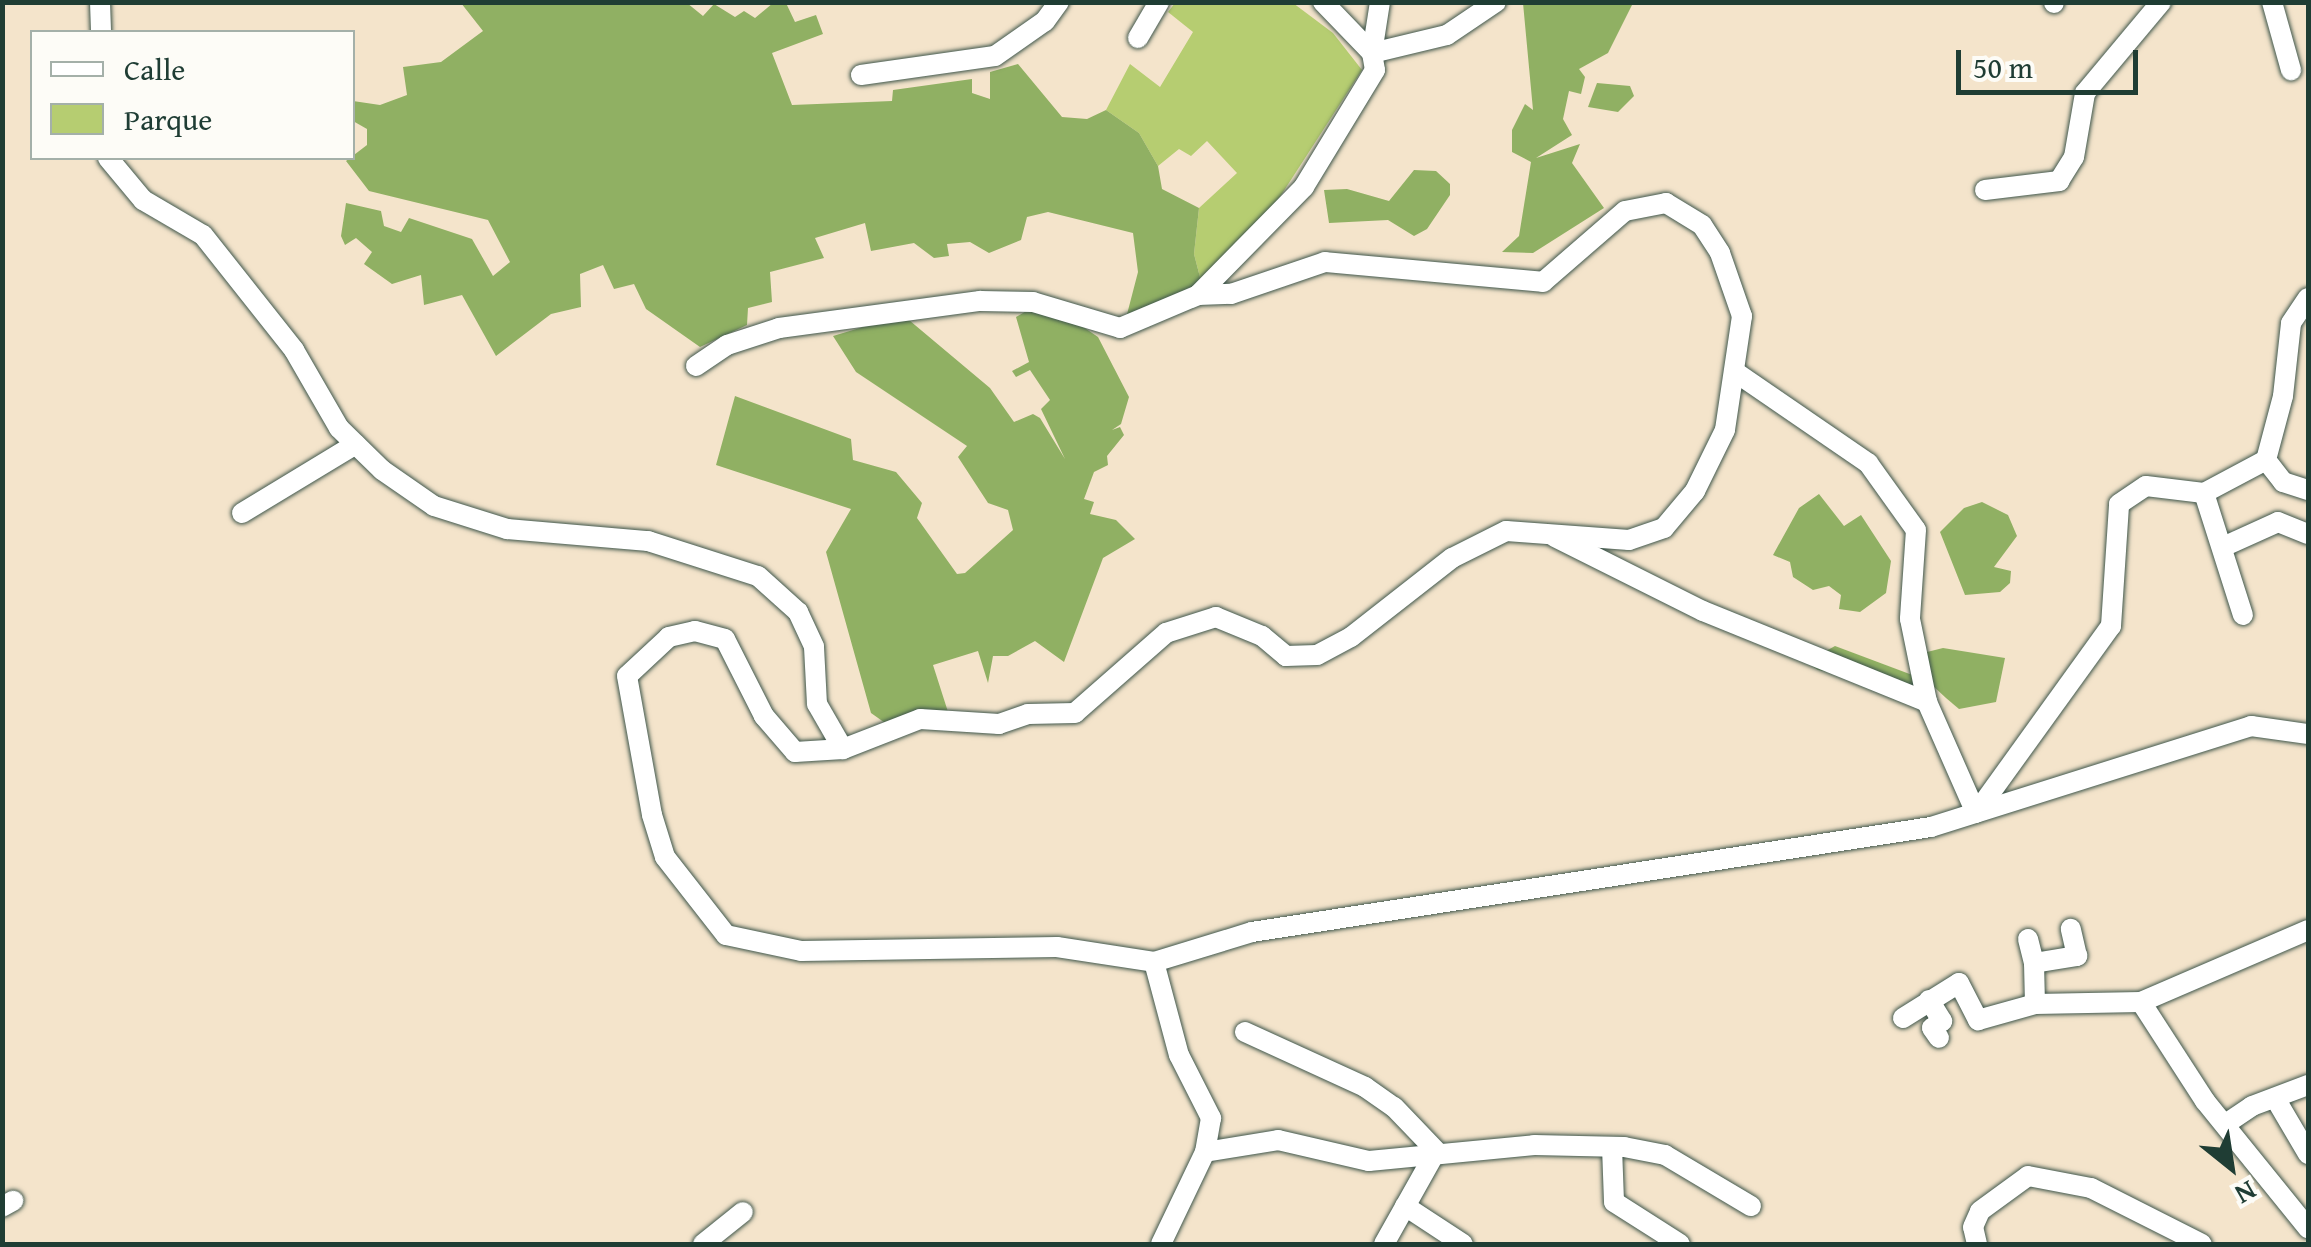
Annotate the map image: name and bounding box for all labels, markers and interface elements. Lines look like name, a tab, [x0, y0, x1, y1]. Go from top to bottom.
legend	[30, 30, 355, 160]
scale bar	[1961, 30, 2144, 92]
text: 50 m	[1973, 45, 2033, 89]
text: Calle	[124, 47, 185, 91]
text: Parque	[124, 97, 212, 141]
north arrow	[2181, 1117, 2281, 1217]
text: N	[2228, 1171, 2265, 1216]

